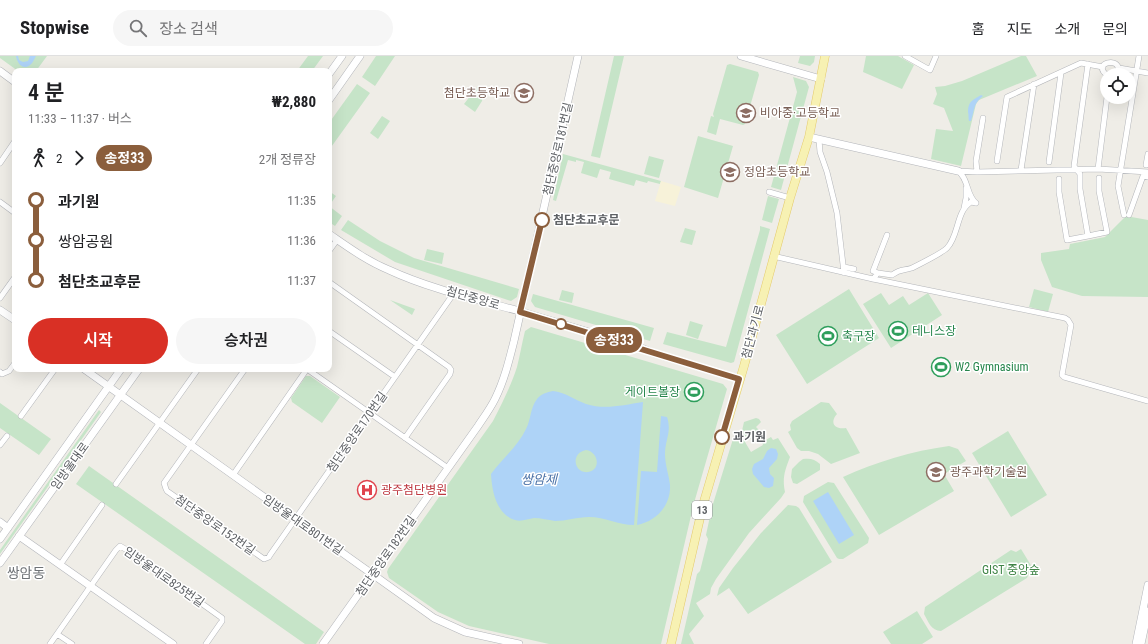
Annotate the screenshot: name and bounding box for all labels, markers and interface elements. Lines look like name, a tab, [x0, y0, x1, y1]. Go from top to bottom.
search box	[113, 10, 393, 46]
text: Stopwise	[20, 16, 89, 39]
icon: search	[127, 17, 149, 39]
text: 장소 검색	[159, 20, 218, 38]
text: 홈	[972, 21, 985, 37]
text: 지도	[1007, 21, 1032, 37]
text: 소개	[1054, 21, 1080, 37]
text: 문의	[1102, 21, 1128, 37]
map controls	[1100, 68, 1136, 104]
button: locate	[1100, 68, 1136, 104]
text: 4 분	[28, 80, 64, 105]
school or university icon: 첨단초등학교	[513, 82, 535, 104]
place label: 첨단초등학교	[444, 86, 510, 100]
text: ₩2,880	[271, 93, 316, 111]
street label: 첨단중앙로181번길	[540, 101, 576, 197]
school or university icon: 비아중·고등학교	[735, 102, 757, 124]
place label: 비아중·고등학교	[760, 106, 840, 120]
text: 11:33 – 11:37 · 버스	[28, 111, 132, 126]
icon: walk	[28, 147, 50, 169]
icon: forward	[68, 147, 90, 169]
text: 송정33	[104, 150, 144, 166]
text: 2	[56, 151, 62, 166]
text: 2개 정류장	[259, 152, 316, 167]
school or university icon: 정암초등학교	[719, 161, 741, 183]
place label: 정암초등학교	[744, 165, 810, 179]
text: 과기원	[58, 193, 99, 211]
text: 11:35	[287, 193, 316, 208]
marker: 첨단초교후문	[534, 212, 550, 228]
place label: 첨단초교후문	[553, 213, 619, 227]
text: 쌍암공원	[58, 233, 113, 251]
text: 11:36	[287, 233, 316, 248]
text: 첨단초교후문	[58, 273, 141, 291]
text: 11:37	[287, 273, 316, 288]
street label: 첨단중앙로	[445, 284, 501, 312]
street label: 첨단과기로	[739, 304, 767, 360]
button: 시작	[28, 318, 168, 364]
button: 승차권	[176, 318, 316, 364]
unlabelled marker	[555, 318, 567, 330]
sports icon: 테니스장	[887, 320, 909, 342]
place label: 테니스장	[912, 324, 956, 338]
sports icon: 축구장	[817, 325, 839, 347]
line badge: 송정33	[586, 327, 642, 353]
place label: 축구장	[842, 329, 875, 343]
text: 송정33	[594, 332, 634, 348]
sports icon: W2 Gymnasium	[930, 356, 952, 378]
place label: W2 Gymnasium	[955, 360, 1029, 374]
sports icon: 게이트볼장	[683, 381, 705, 403]
place label: 게이트볼장	[625, 385, 680, 399]
street label: 첨단중앙로170번길	[324, 389, 390, 475]
marker: 과기원	[714, 429, 730, 445]
place label: 과기원	[733, 430, 766, 444]
street label: 임방울대로	[48, 440, 92, 492]
school or university icon: 광주과학기술원	[925, 461, 947, 483]
place label: 광주과학기술원	[950, 465, 1027, 479]
water label: 쌍암제	[521, 472, 559, 487]
hospital icon: 광주첨단병원	[356, 479, 378, 501]
place label: 광주첨단병원	[381, 483, 447, 497]
street label: 첨단중앙로152번길	[172, 492, 258, 558]
street label: 임방울대로801번길	[260, 492, 346, 558]
road number: 13	[692, 501, 712, 519]
street label: 첨단중앙로182번길	[353, 513, 419, 599]
street label: 임방울대로825번길	[121, 544, 207, 610]
park label: GIST 중앙숲	[982, 563, 1040, 577]
district label: 쌍암동	[7, 565, 45, 581]

